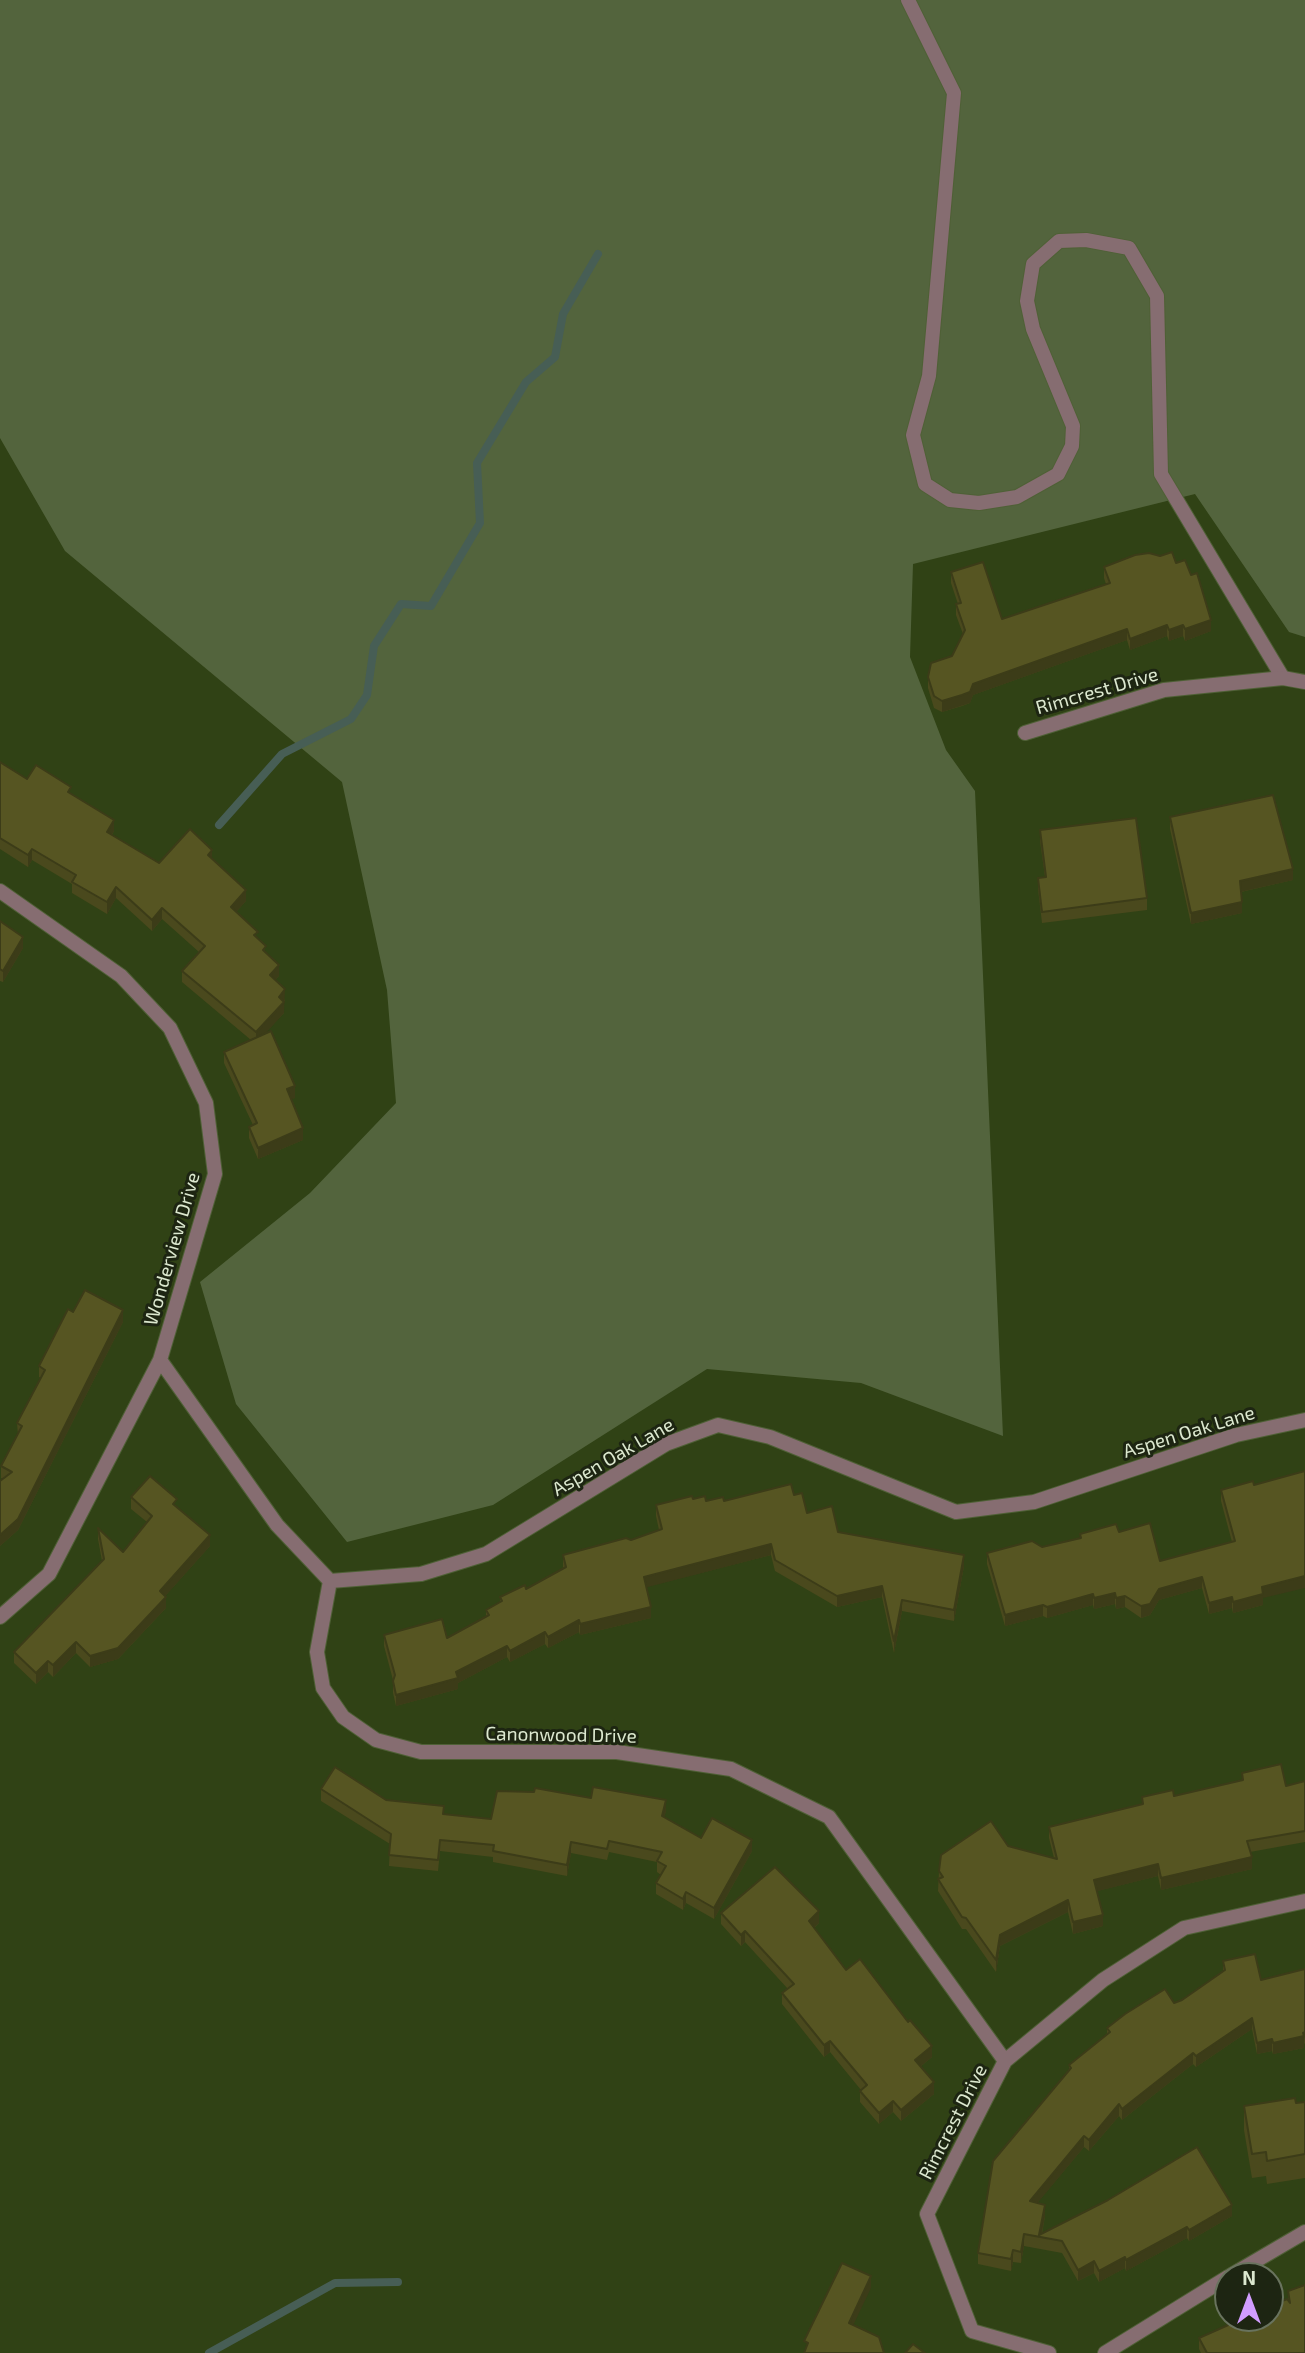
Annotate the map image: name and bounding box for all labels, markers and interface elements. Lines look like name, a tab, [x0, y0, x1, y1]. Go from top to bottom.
street label: Rimcrest Drive	[1033, 663, 1161, 719]
street label: Wonderview Drive	[139, 1170, 205, 1328]
street label: Aspen Oak Lane	[1120, 1401, 1258, 1463]
street label: Aspen Oak Lane	[548, 1413, 678, 1501]
street label: Canonwood Drive	[485, 1722, 637, 1748]
street label: Rimcrest Drive	[914, 2061, 992, 2183]
north arrow	[1214, 2262, 1284, 2332]
text: N	[1242, 2266, 1256, 2289]

